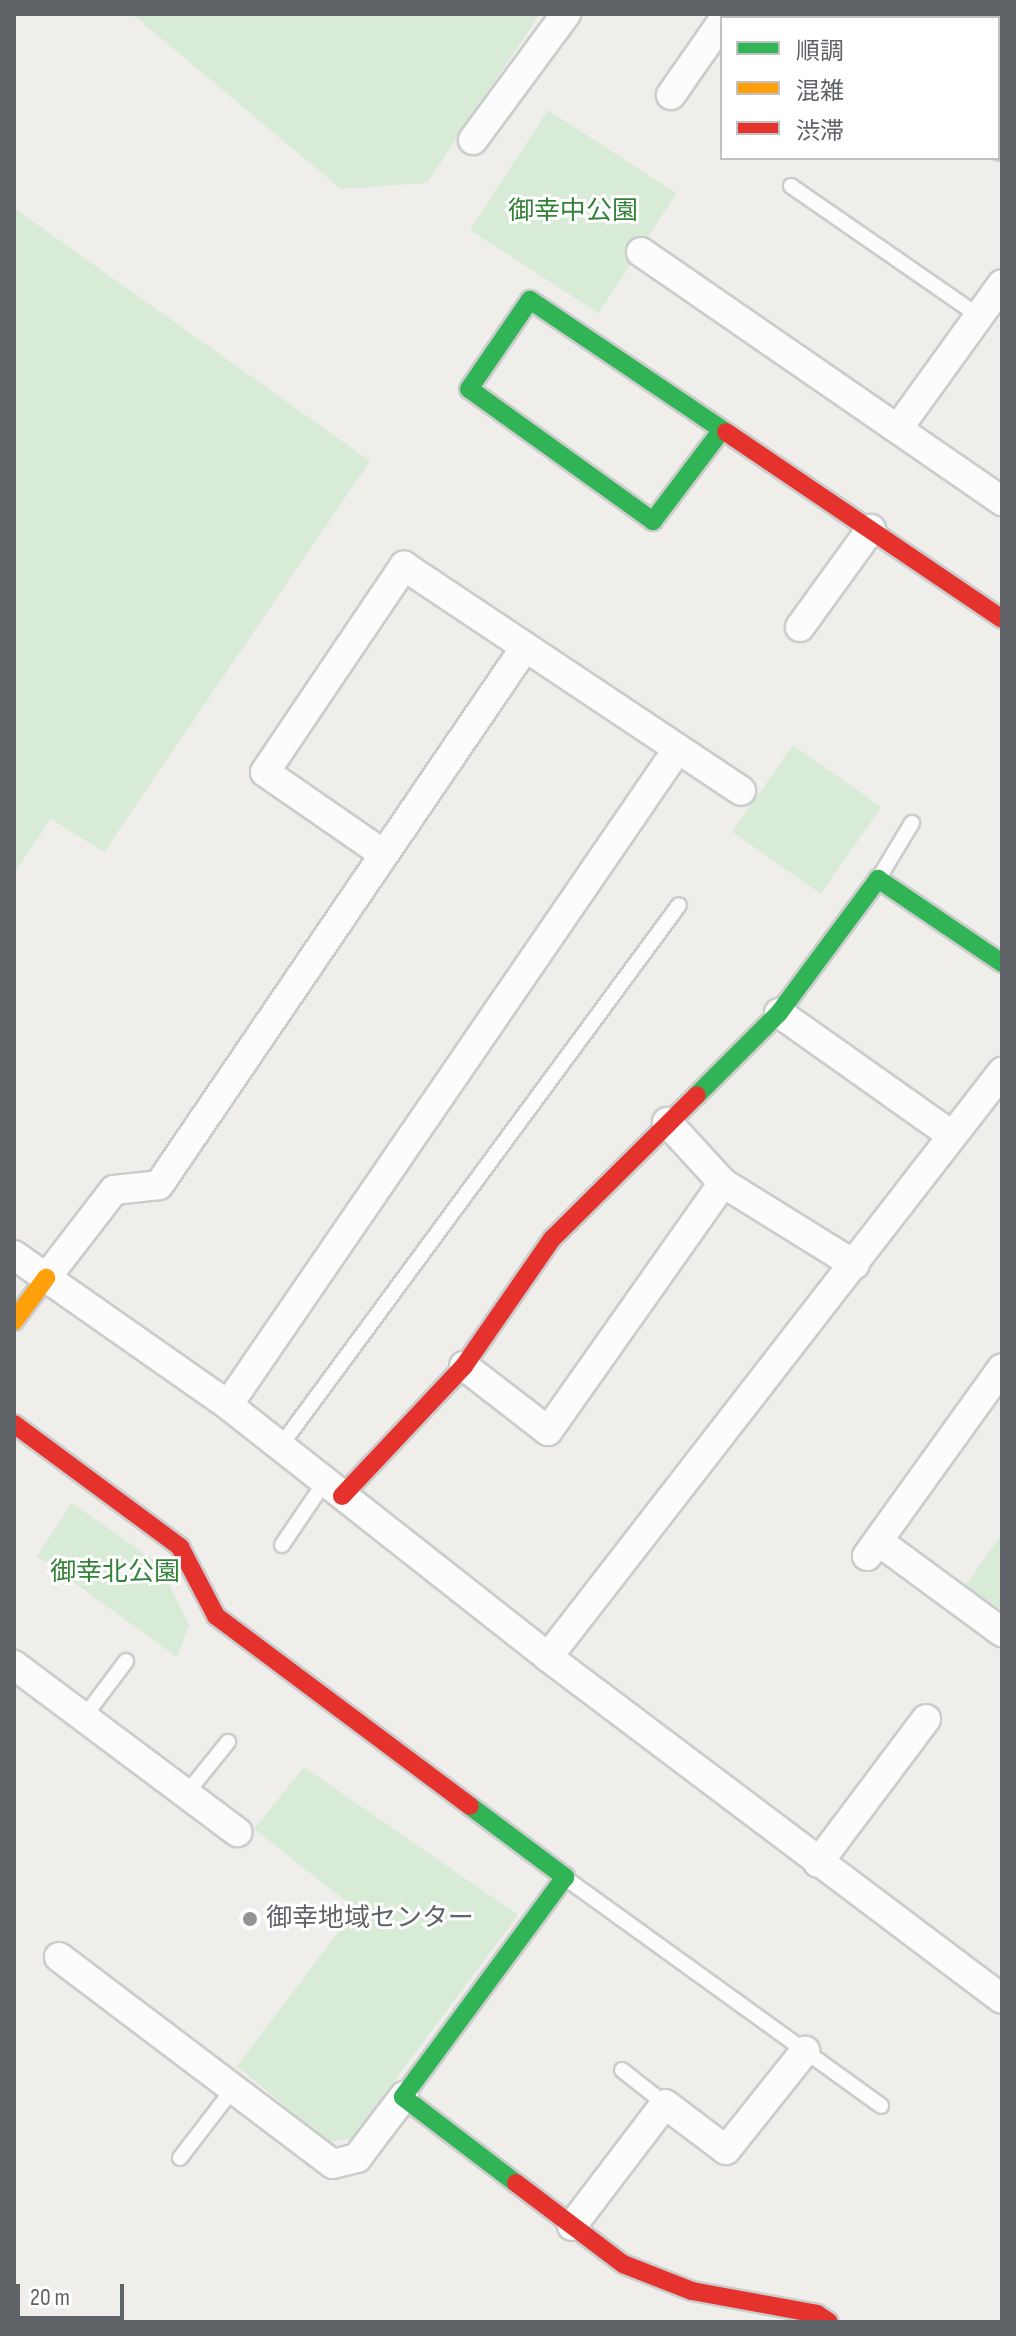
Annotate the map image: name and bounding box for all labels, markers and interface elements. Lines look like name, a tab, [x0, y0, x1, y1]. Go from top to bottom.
legend	[720, 16, 1000, 160]
text: 順調	[796, 37, 844, 66]
text: 混雑	[796, 77, 844, 106]
text: 渋滞	[796, 117, 844, 146]
park label: 御幸中公園	[508, 196, 638, 228]
park label: 御幸北公園	[50, 1557, 180, 1589]
place label: 御幸地域センター	[266, 1903, 474, 1935]
marker: 御幸地域センター	[241, 1910, 259, 1928]
scale bar	[20, 2268, 128, 2318]
text: 20 m	[30, 2283, 70, 2312]

